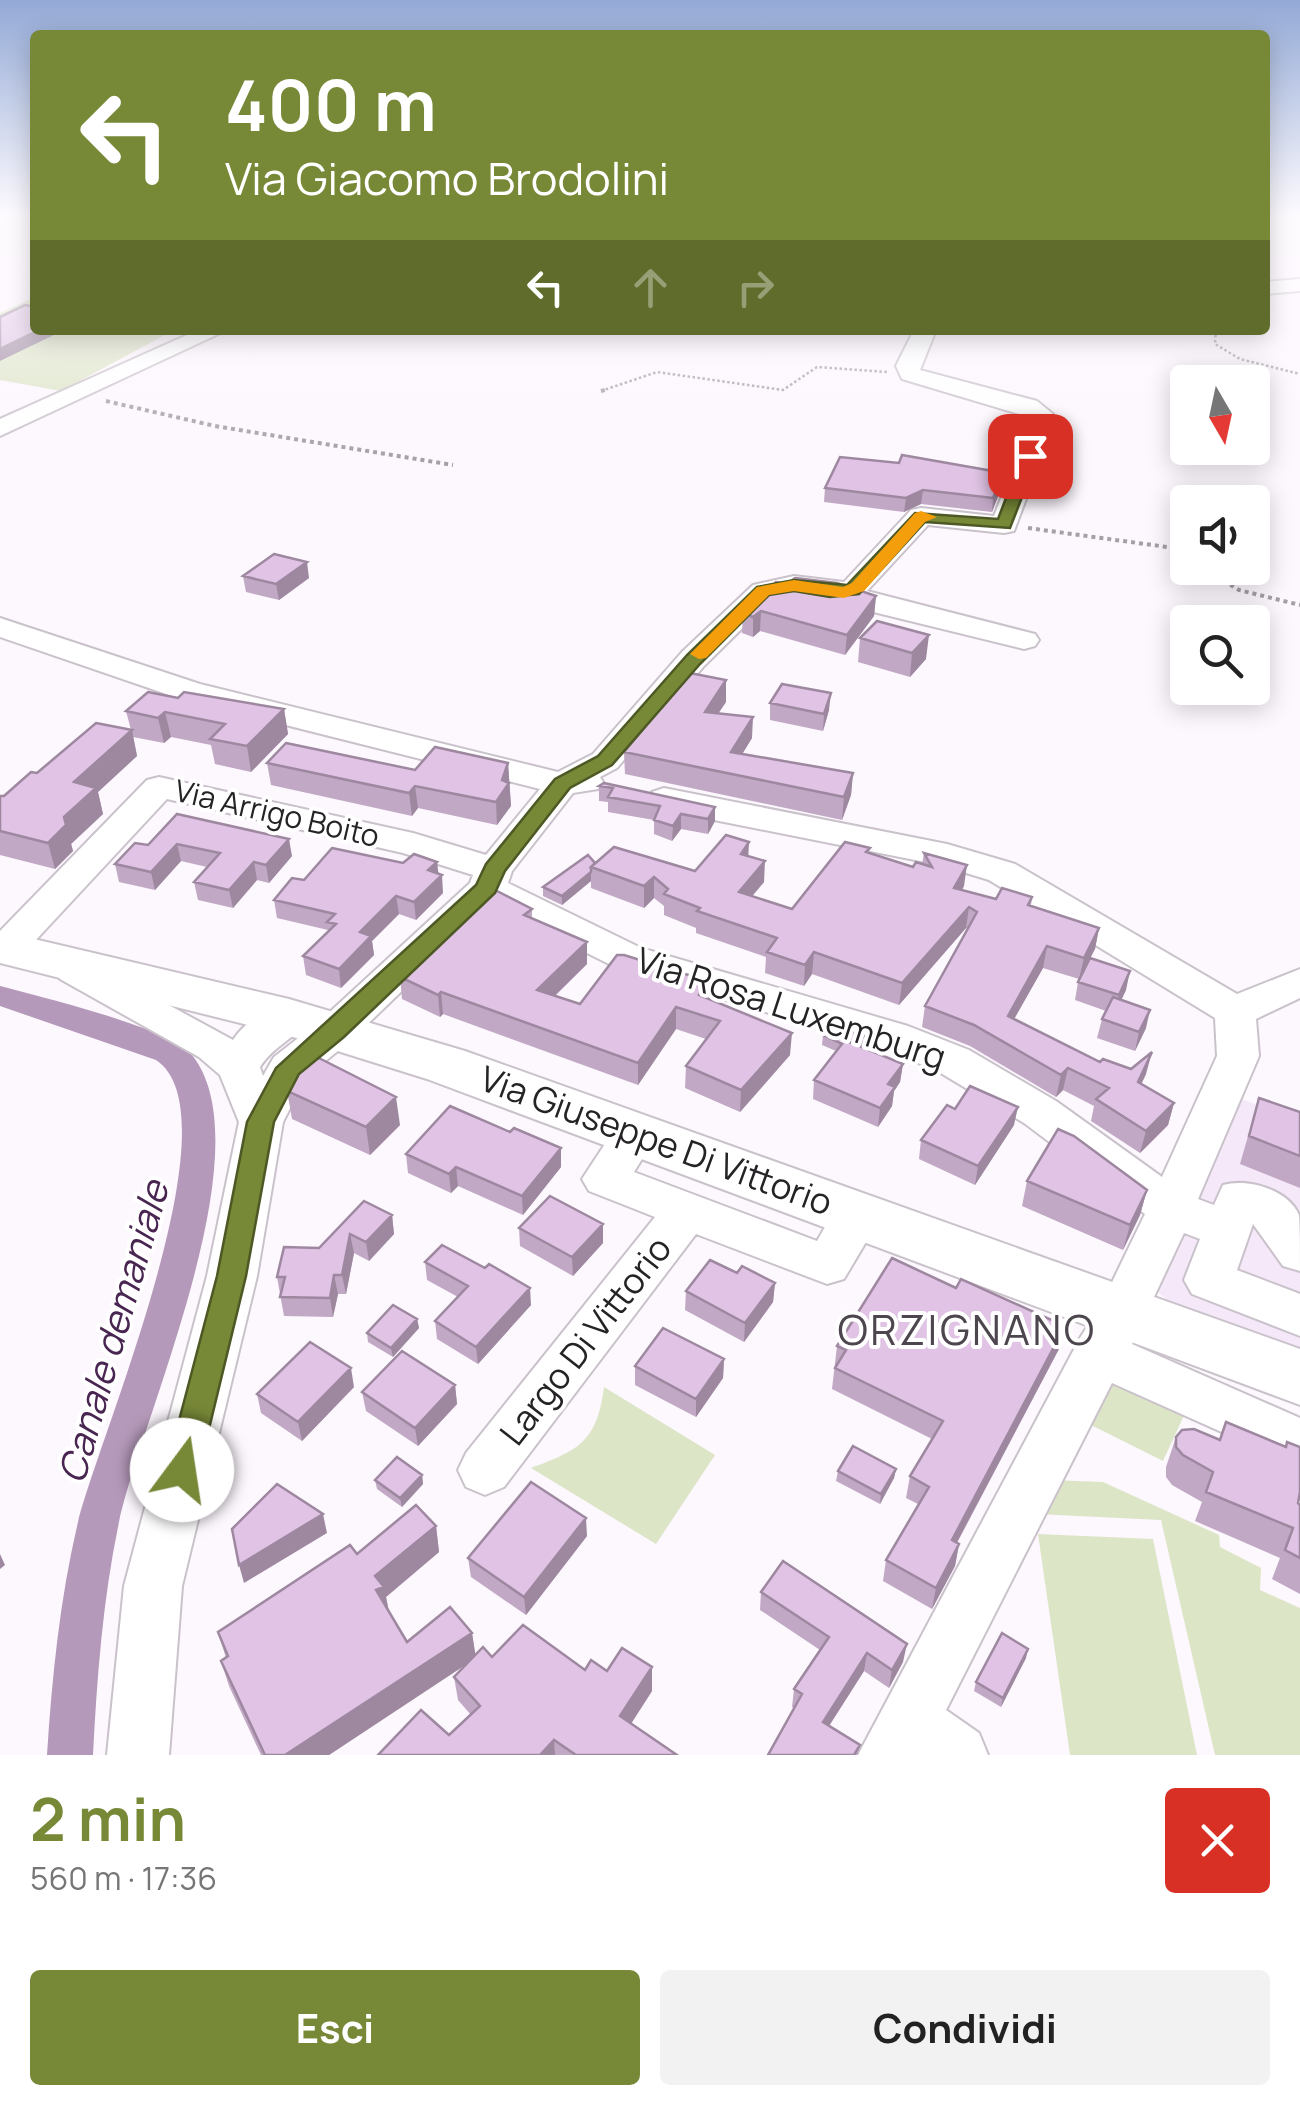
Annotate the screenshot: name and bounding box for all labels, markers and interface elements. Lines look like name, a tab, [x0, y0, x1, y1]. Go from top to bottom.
text: 400 m	[225, 56, 437, 152]
icon: left	[60, 70, 190, 200]
text: Via Giacomo Brodolini	[225, 147, 669, 209]
icon: left	[518, 260, 573, 315]
icon: ahead	[623, 260, 678, 315]
icon: right	[728, 260, 783, 315]
north arrow	[1170, 365, 1270, 465]
map controls	[1170, 365, 1270, 705]
pin	[988, 414, 1073, 499]
icon: arrive	[1003, 429, 1058, 484]
button: sound	[1170, 485, 1270, 585]
button: search	[1170, 605, 1270, 705]
street label: Via Arrigo Boito	[171, 769, 384, 856]
street label: Via Rosa Luxemburg	[630, 935, 952, 1081]
street label: Via Giuseppe Di Vittorio	[474, 1054, 839, 1226]
water label: Canale demaniale	[44, 1172, 181, 1488]
street label: Largo Di Vittorio	[488, 1226, 682, 1455]
district label: ORZIGNANO	[837, 1300, 1097, 1358]
position arrow	[130, 1418, 234, 1522]
text: 2 min	[30, 1777, 186, 1859]
button: close	[1165, 1788, 1270, 1893]
text: 560 m · 17:36	[30, 1856, 217, 1900]
button: Esci	[30, 1970, 640, 2085]
button: Condividi	[660, 1970, 1270, 2085]

